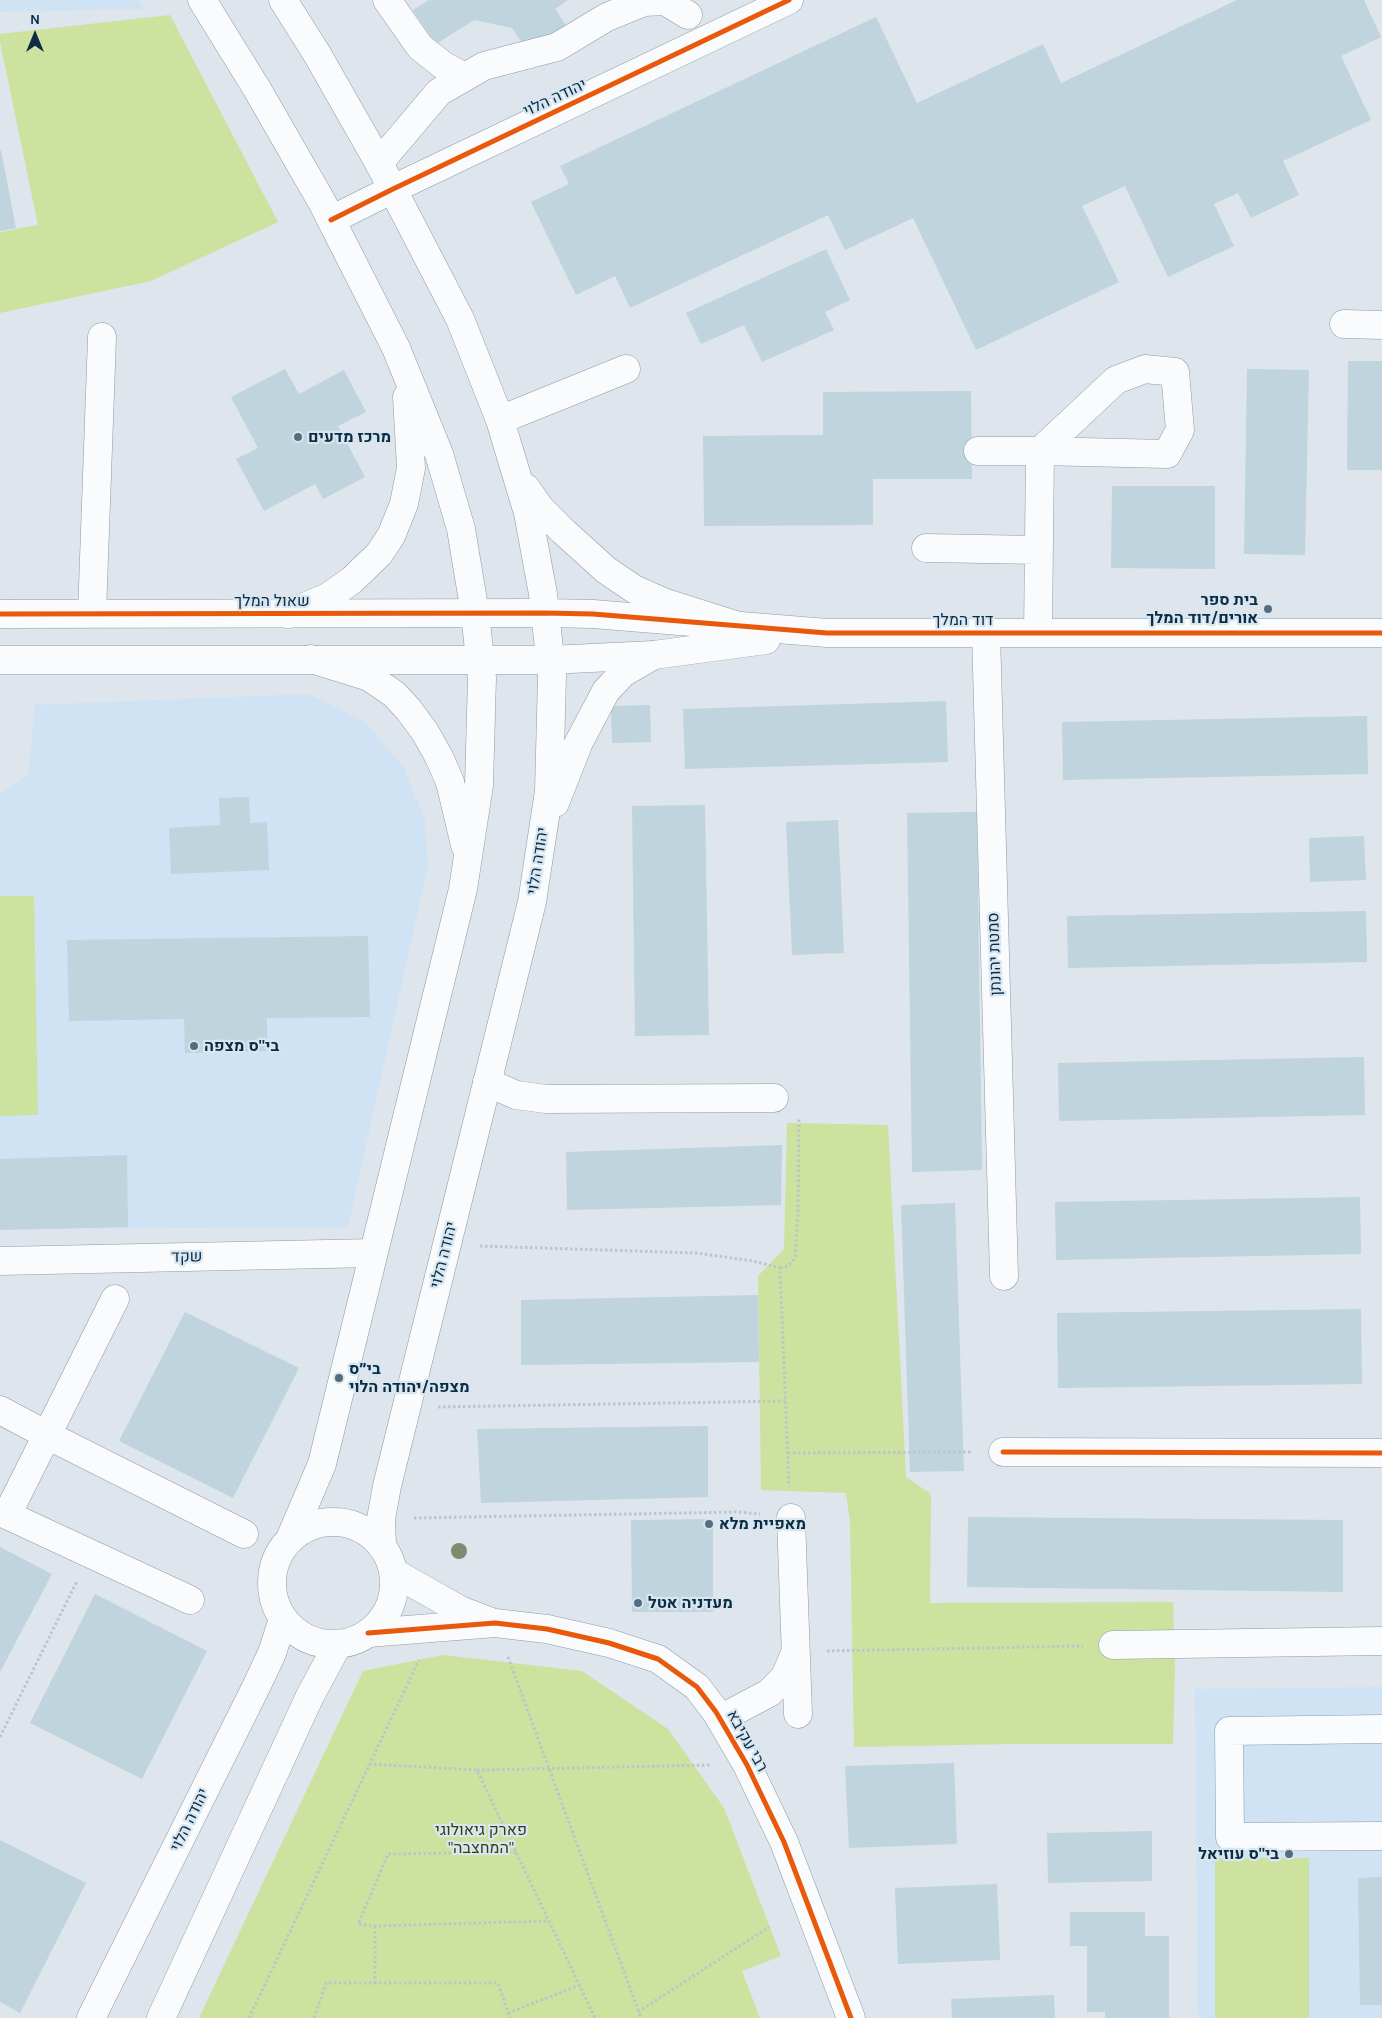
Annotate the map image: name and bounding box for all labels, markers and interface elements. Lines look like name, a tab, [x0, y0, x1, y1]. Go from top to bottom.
north arrow	[10, 10, 60, 60]
text: N	[30, 11, 40, 28]
street label: יהודה הלוי	[520, 75, 590, 121]
place label: מרכז מדעים	[308, 427, 391, 447]
marker: מרכז מדעים	[292, 431, 304, 443]
place label: בית ספר אורים/דוד המלך	[1146, 590, 1258, 628]
street label: שאול המלך	[234, 591, 310, 611]
marker: בית ספר אורים/דוד המלך	[1262, 603, 1274, 615]
street label: דוד המלך	[933, 610, 993, 630]
street label: יהודה הלוי	[523, 826, 553, 896]
street label: סמטת יהונתן	[984, 912, 1006, 996]
place label: בי"ס מצפה	[204, 1036, 279, 1056]
marker: בי"ס מצפה	[188, 1040, 200, 1052]
street label: יהודה הלוי	[427, 1220, 461, 1290]
street label: שקד	[171, 1247, 203, 1267]
place label: בי״ס מצפה/יהודה הלוי	[349, 1359, 470, 1397]
marker: בי״ס מצפה/יהודה הלוי	[333, 1372, 345, 1384]
place label: מאפיית מלא	[719, 1514, 806, 1534]
marker: מאפיית מלא	[703, 1518, 715, 1530]
place label: מעדניה אטל	[648, 1593, 733, 1613]
marker: מעדניה אטל	[632, 1597, 644, 1609]
street label: רבי עקיבא	[722, 1707, 772, 1775]
street label: יהודה הלוי	[167, 1785, 213, 1855]
park label: פארק גיאולוגי "המחצבה"	[435, 1820, 527, 1858]
place label: בי"ס עוזיאל	[1198, 1844, 1279, 1864]
marker: בי"ס עוזיאל	[1283, 1848, 1295, 1860]

